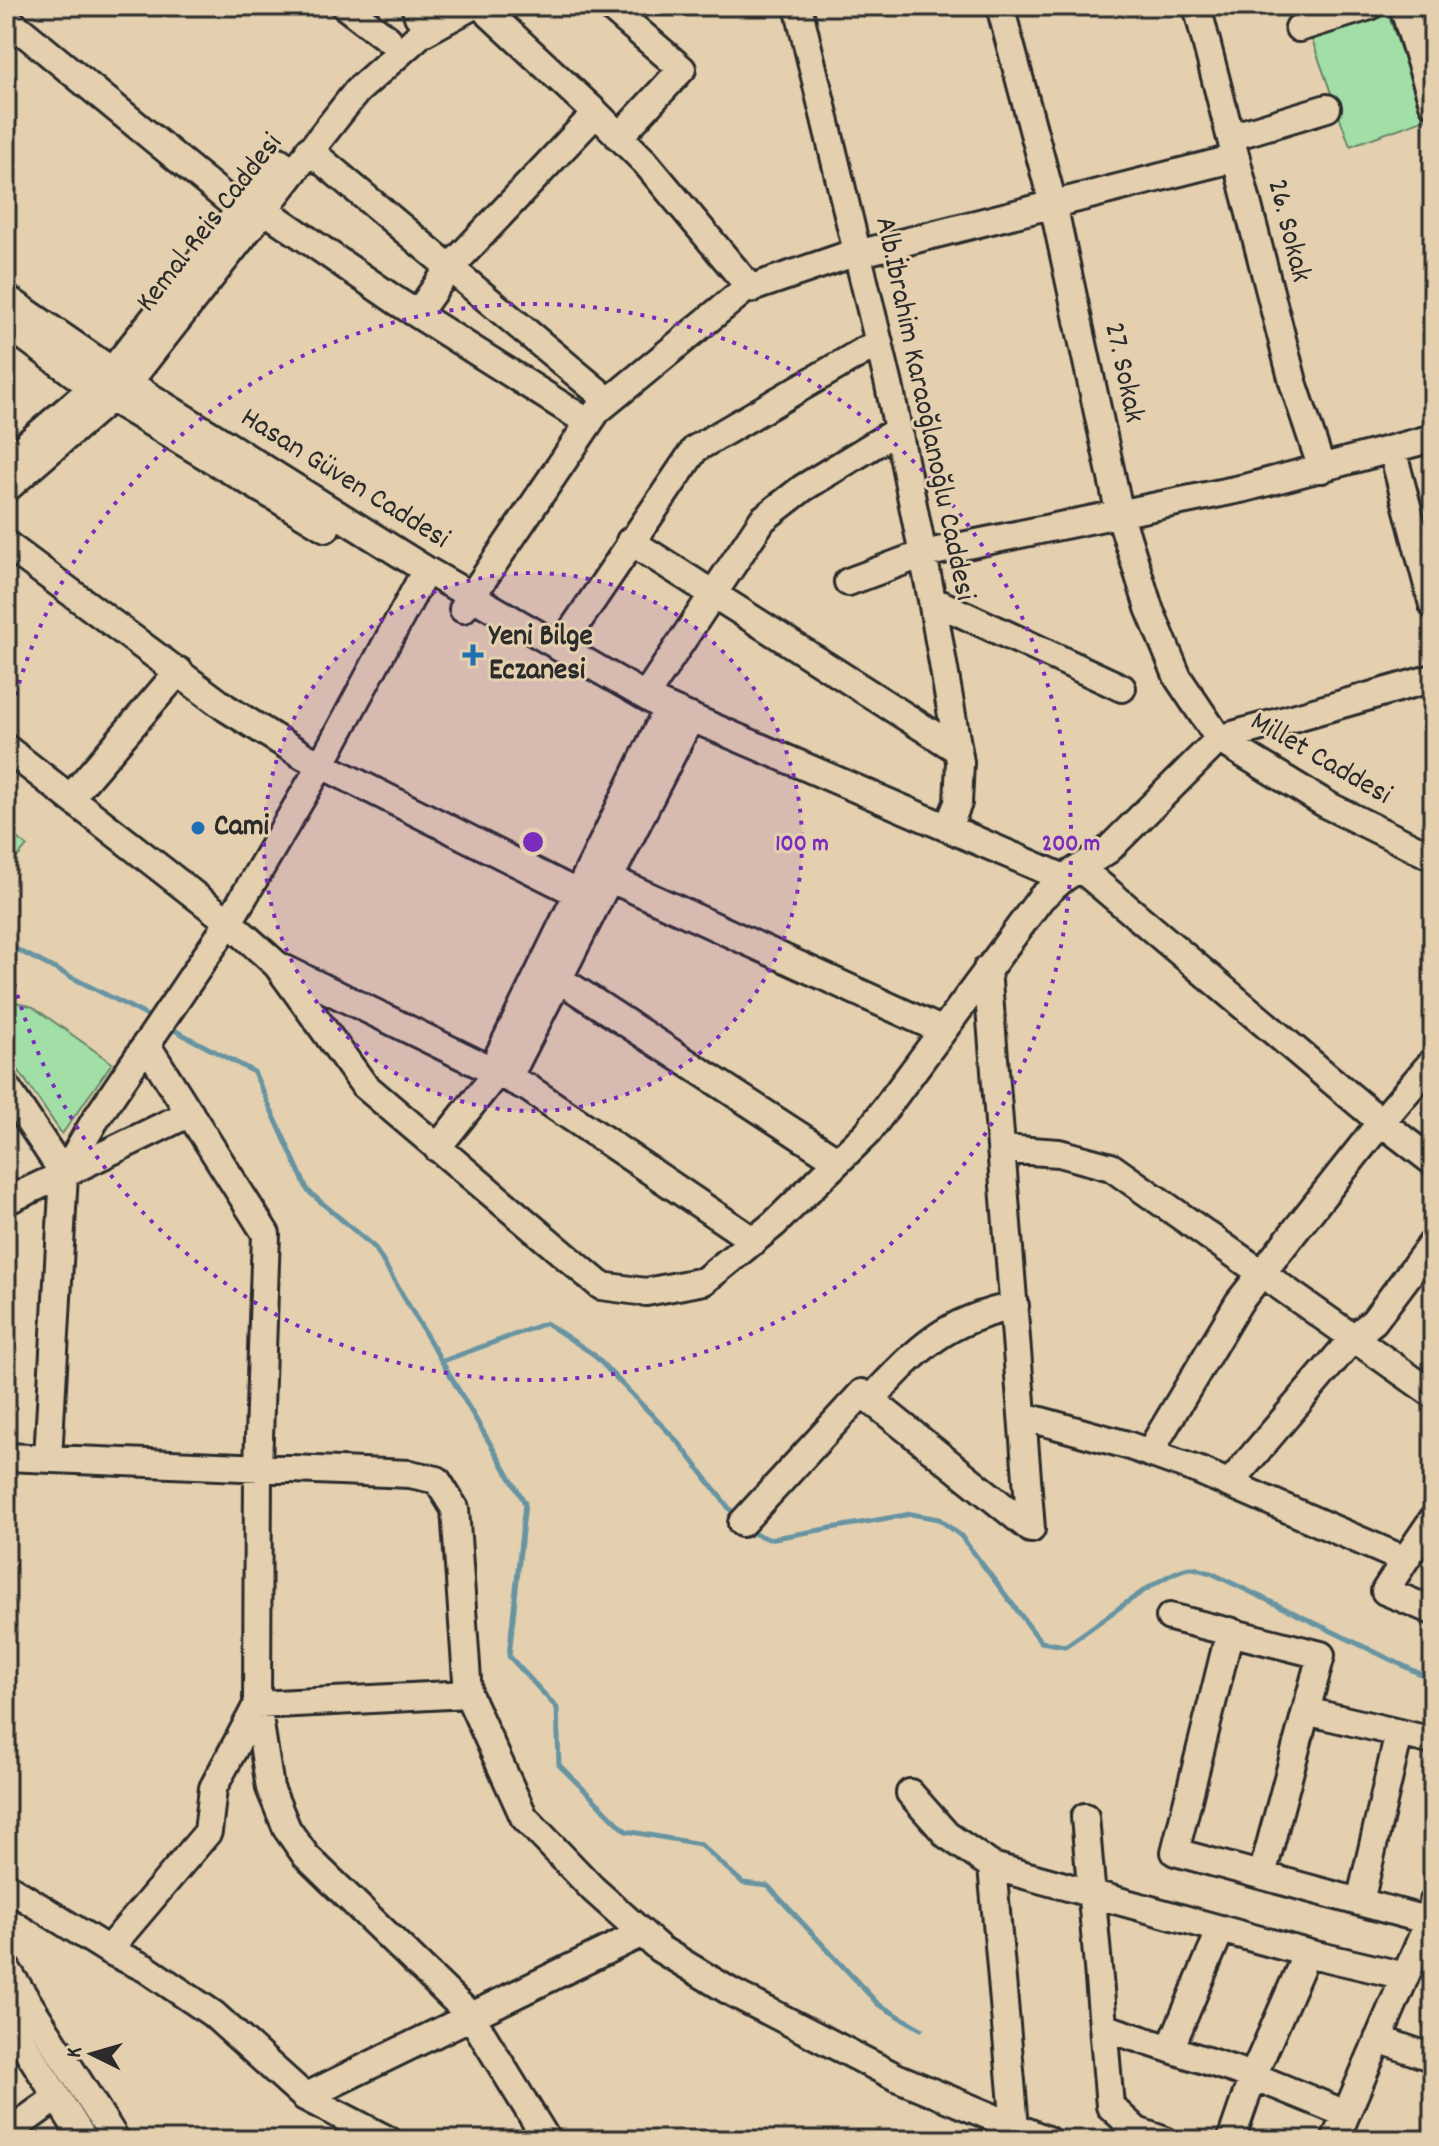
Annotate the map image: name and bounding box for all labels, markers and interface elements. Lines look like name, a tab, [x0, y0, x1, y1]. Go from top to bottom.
street label: Kemal Reis Caddesi	[127, 125, 295, 323]
street label: 26. Sokak	[1253, 175, 1321, 287]
street label: Alb.İbrahim Karaoğlanoğlu Caddesi	[861, 213, 985, 605]
street label: 27. Sokak	[1090, 319, 1154, 427]
street label: Hasan Güven Caddesi	[231, 398, 457, 562]
place label: Yeni Bilge Eczanesi	[488, 617, 593, 694]
marker: Yeni Bilge Eczanesi	[464, 646, 482, 664]
street label: Millet Caddesi	[1241, 702, 1399, 818]
place label: Cami	[214, 807, 269, 850]
marker: Cami	[189, 819, 207, 837]
centre of rings	[519, 828, 547, 856]
text: 100 m	[775, 828, 829, 862]
text: 200 m	[1042, 828, 1100, 862]
north arrow	[52, 2014, 132, 2094]
text: K	[60, 2046, 91, 2059]

